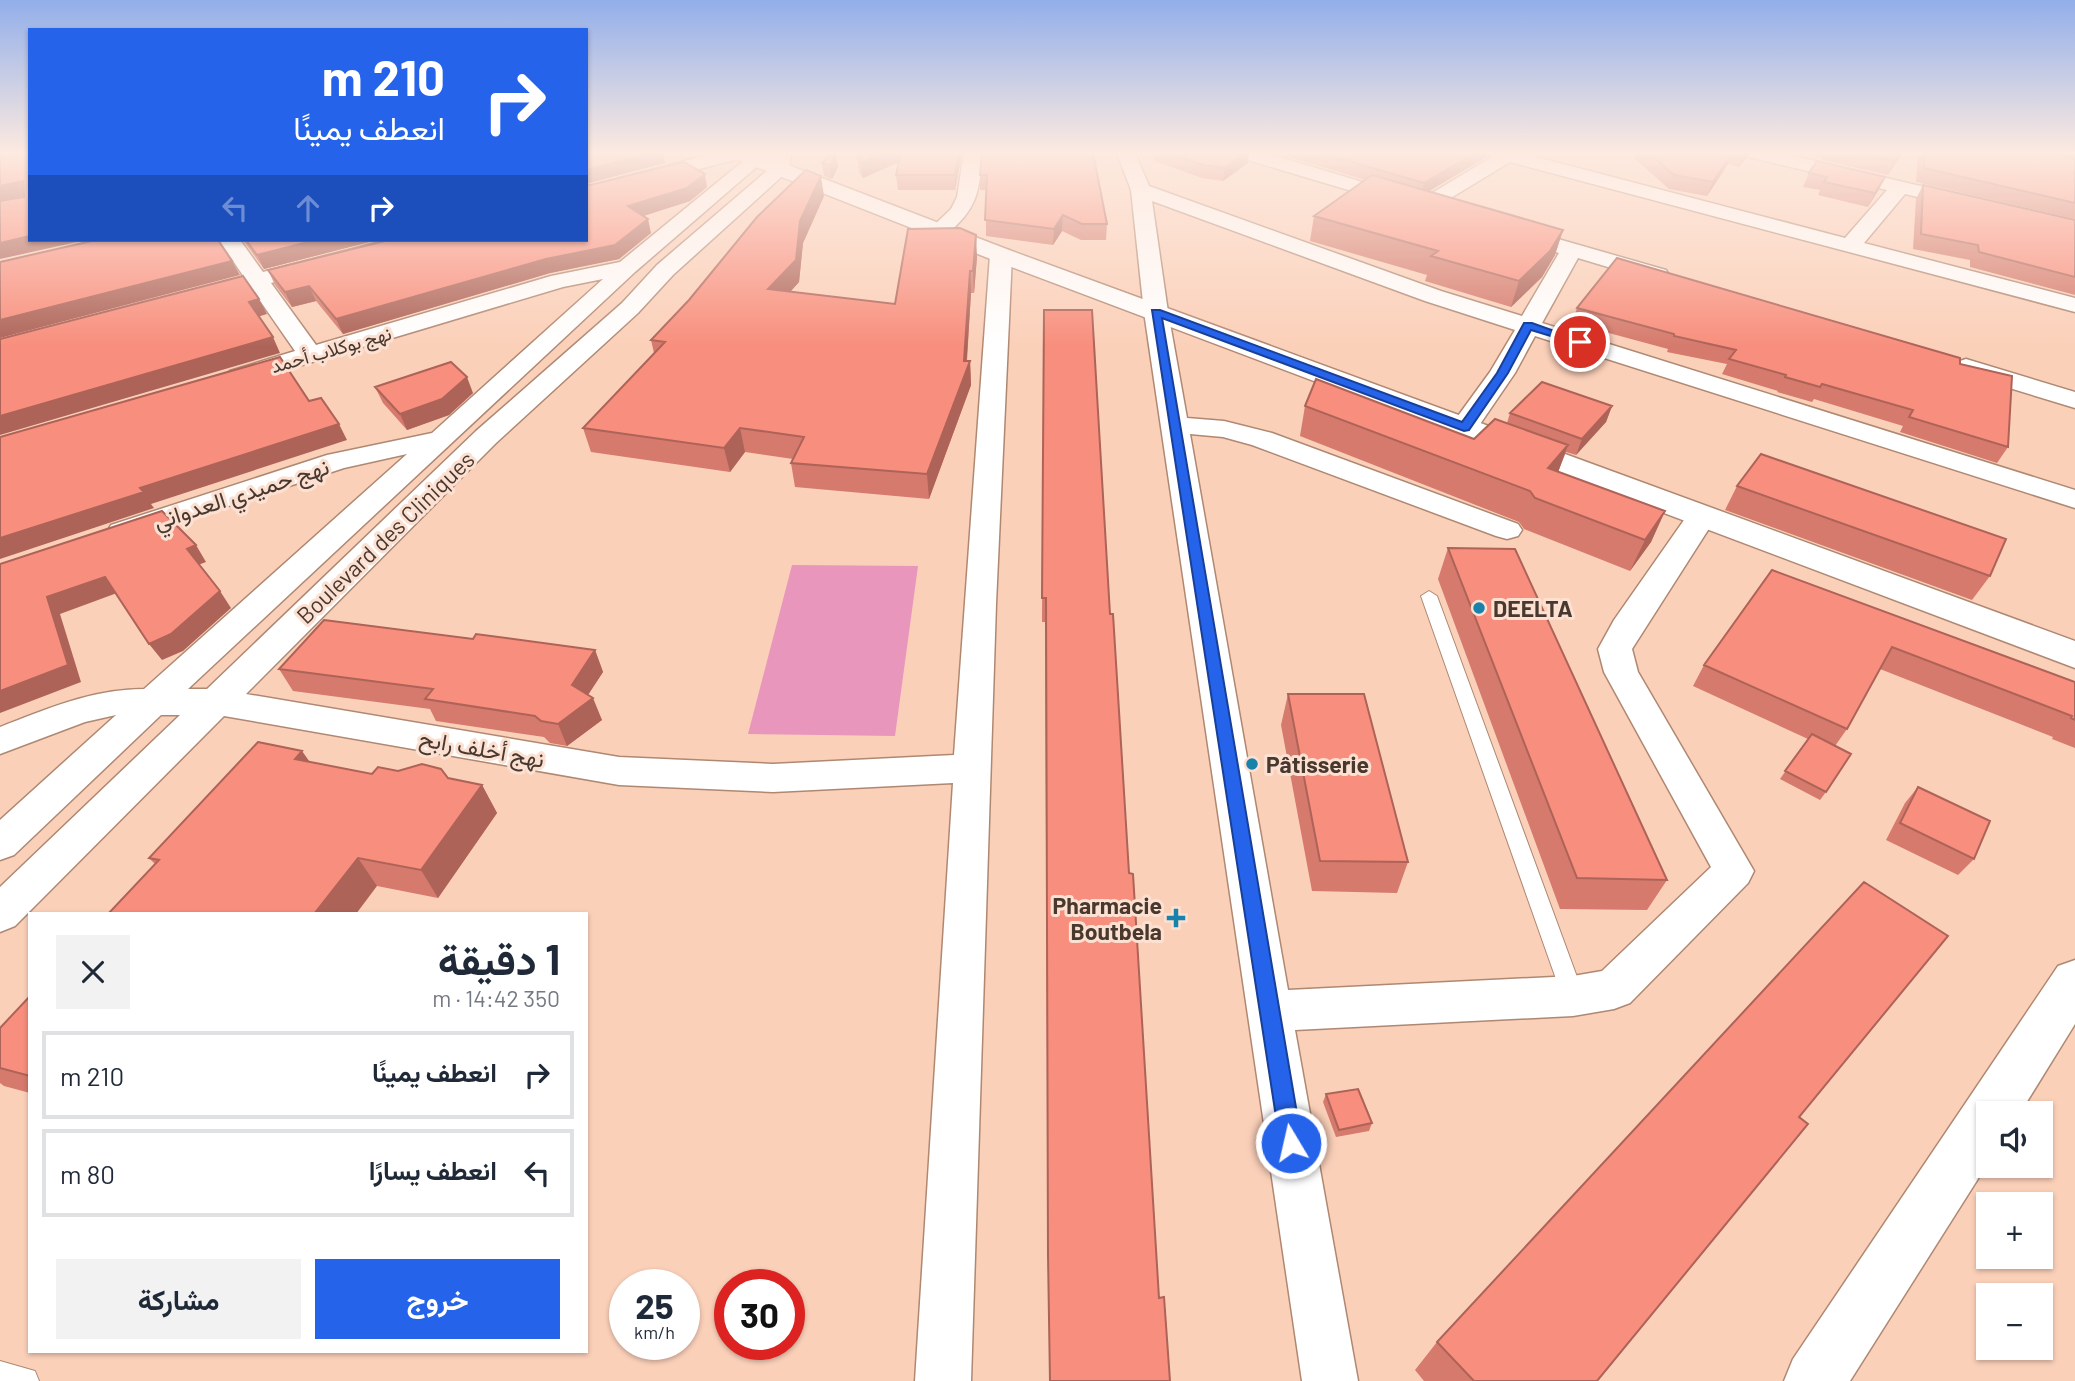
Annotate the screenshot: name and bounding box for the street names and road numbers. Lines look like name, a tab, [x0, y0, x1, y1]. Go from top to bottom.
street label: نهج بوكلاب أحمد	[268, 321, 395, 380]
street label: Boulevard des Cliniques	[290, 445, 480, 629]
street label: نهج حميدي العدواني	[150, 451, 334, 540]
street label: نهج أخلف رابح	[417, 723, 547, 776]

